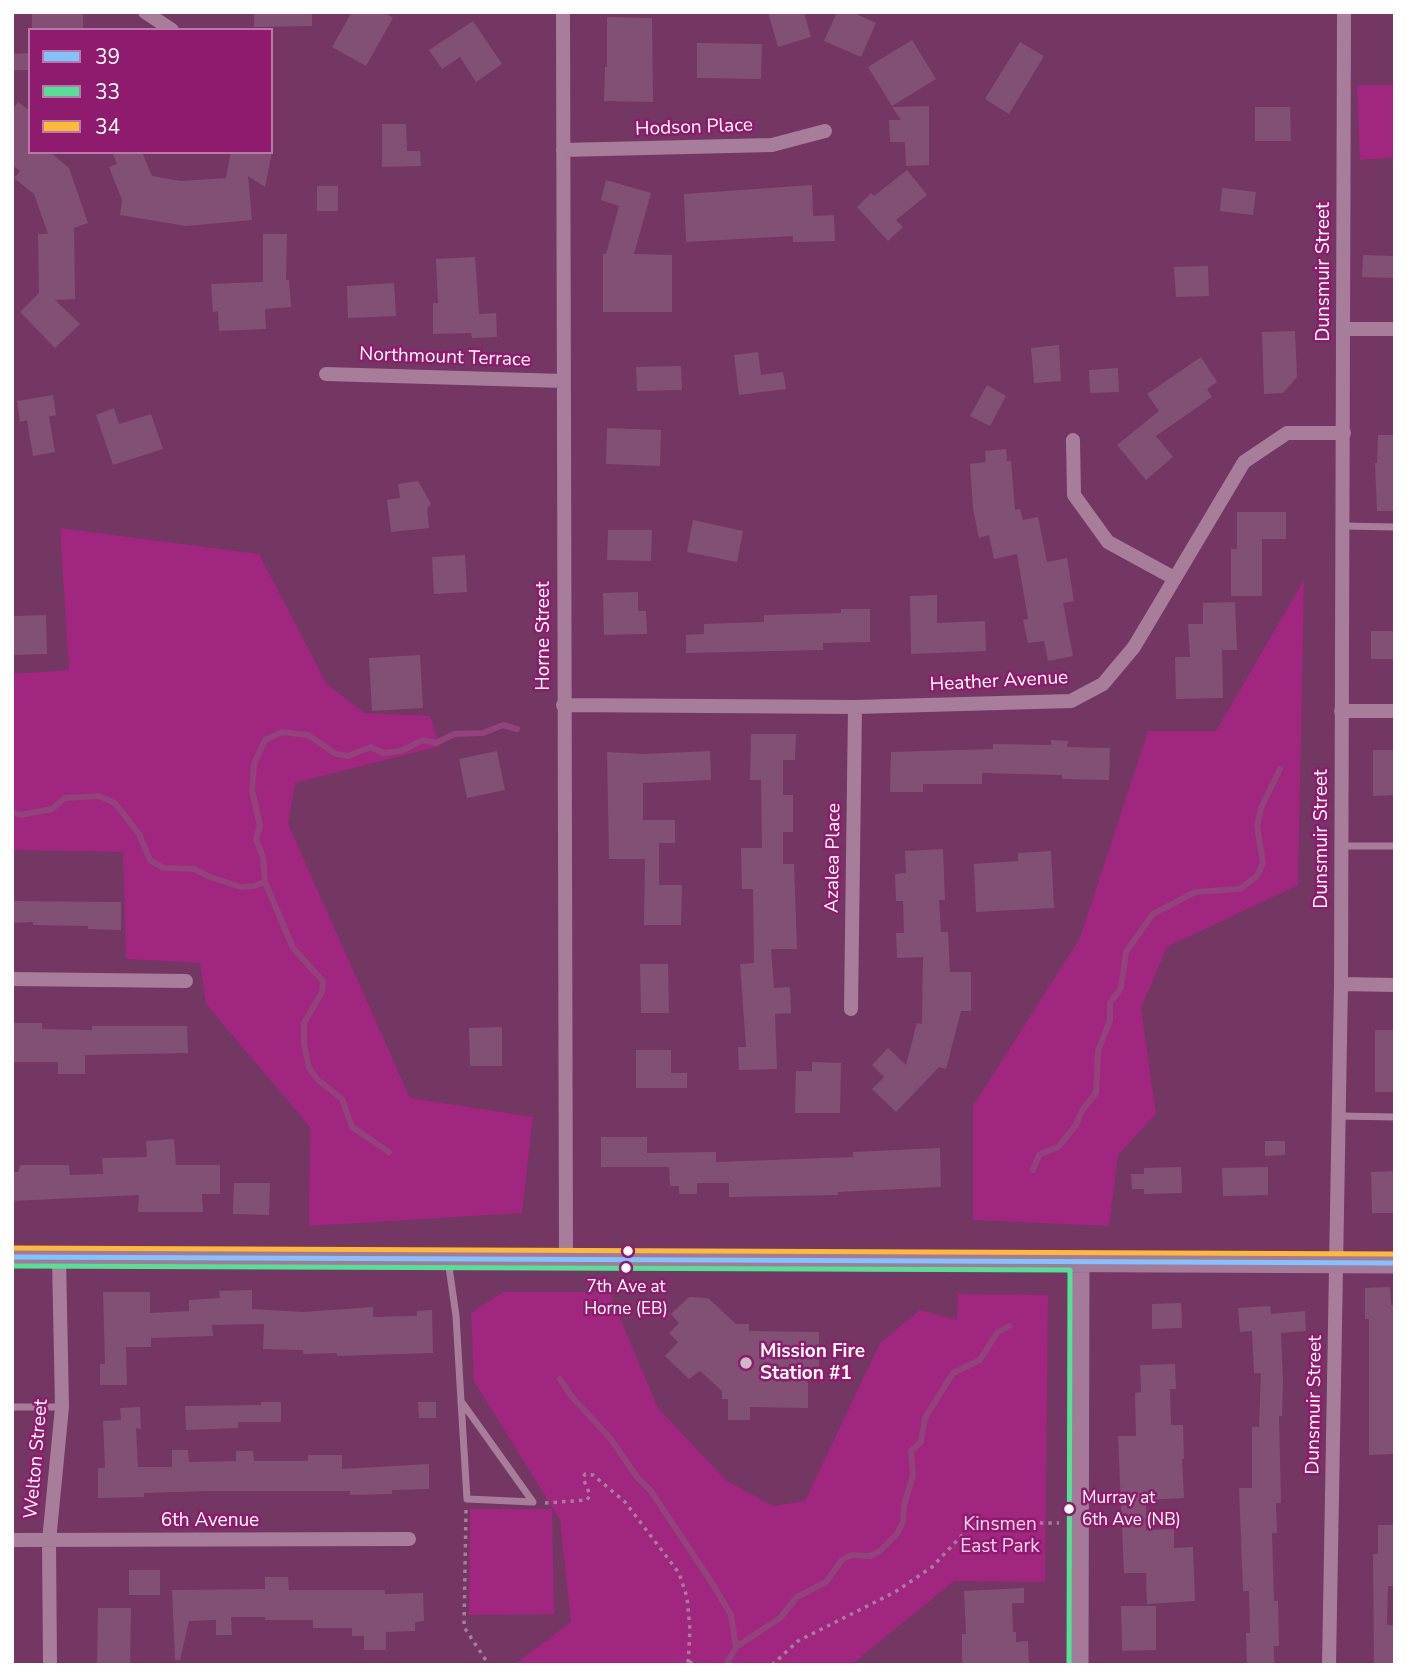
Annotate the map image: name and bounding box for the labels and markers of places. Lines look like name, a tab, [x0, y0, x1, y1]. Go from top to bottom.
unlabelled marker	[621, 1244, 635, 1258]
marker: 7th Ave at Horne (EB)	[619, 1261, 633, 1275]
place label: 7th Ave at Horne (EB)	[584, 1278, 668, 1318]
place label: Mission Fire Station #1	[760, 1341, 865, 1385]
marker: Mission Fire Station #1	[738, 1355, 754, 1371]
place label: Murray at 6th Ave (NB)	[1082, 1489, 1181, 1529]
marker: Murray at 6th Ave (NB)	[1062, 1502, 1076, 1516]

